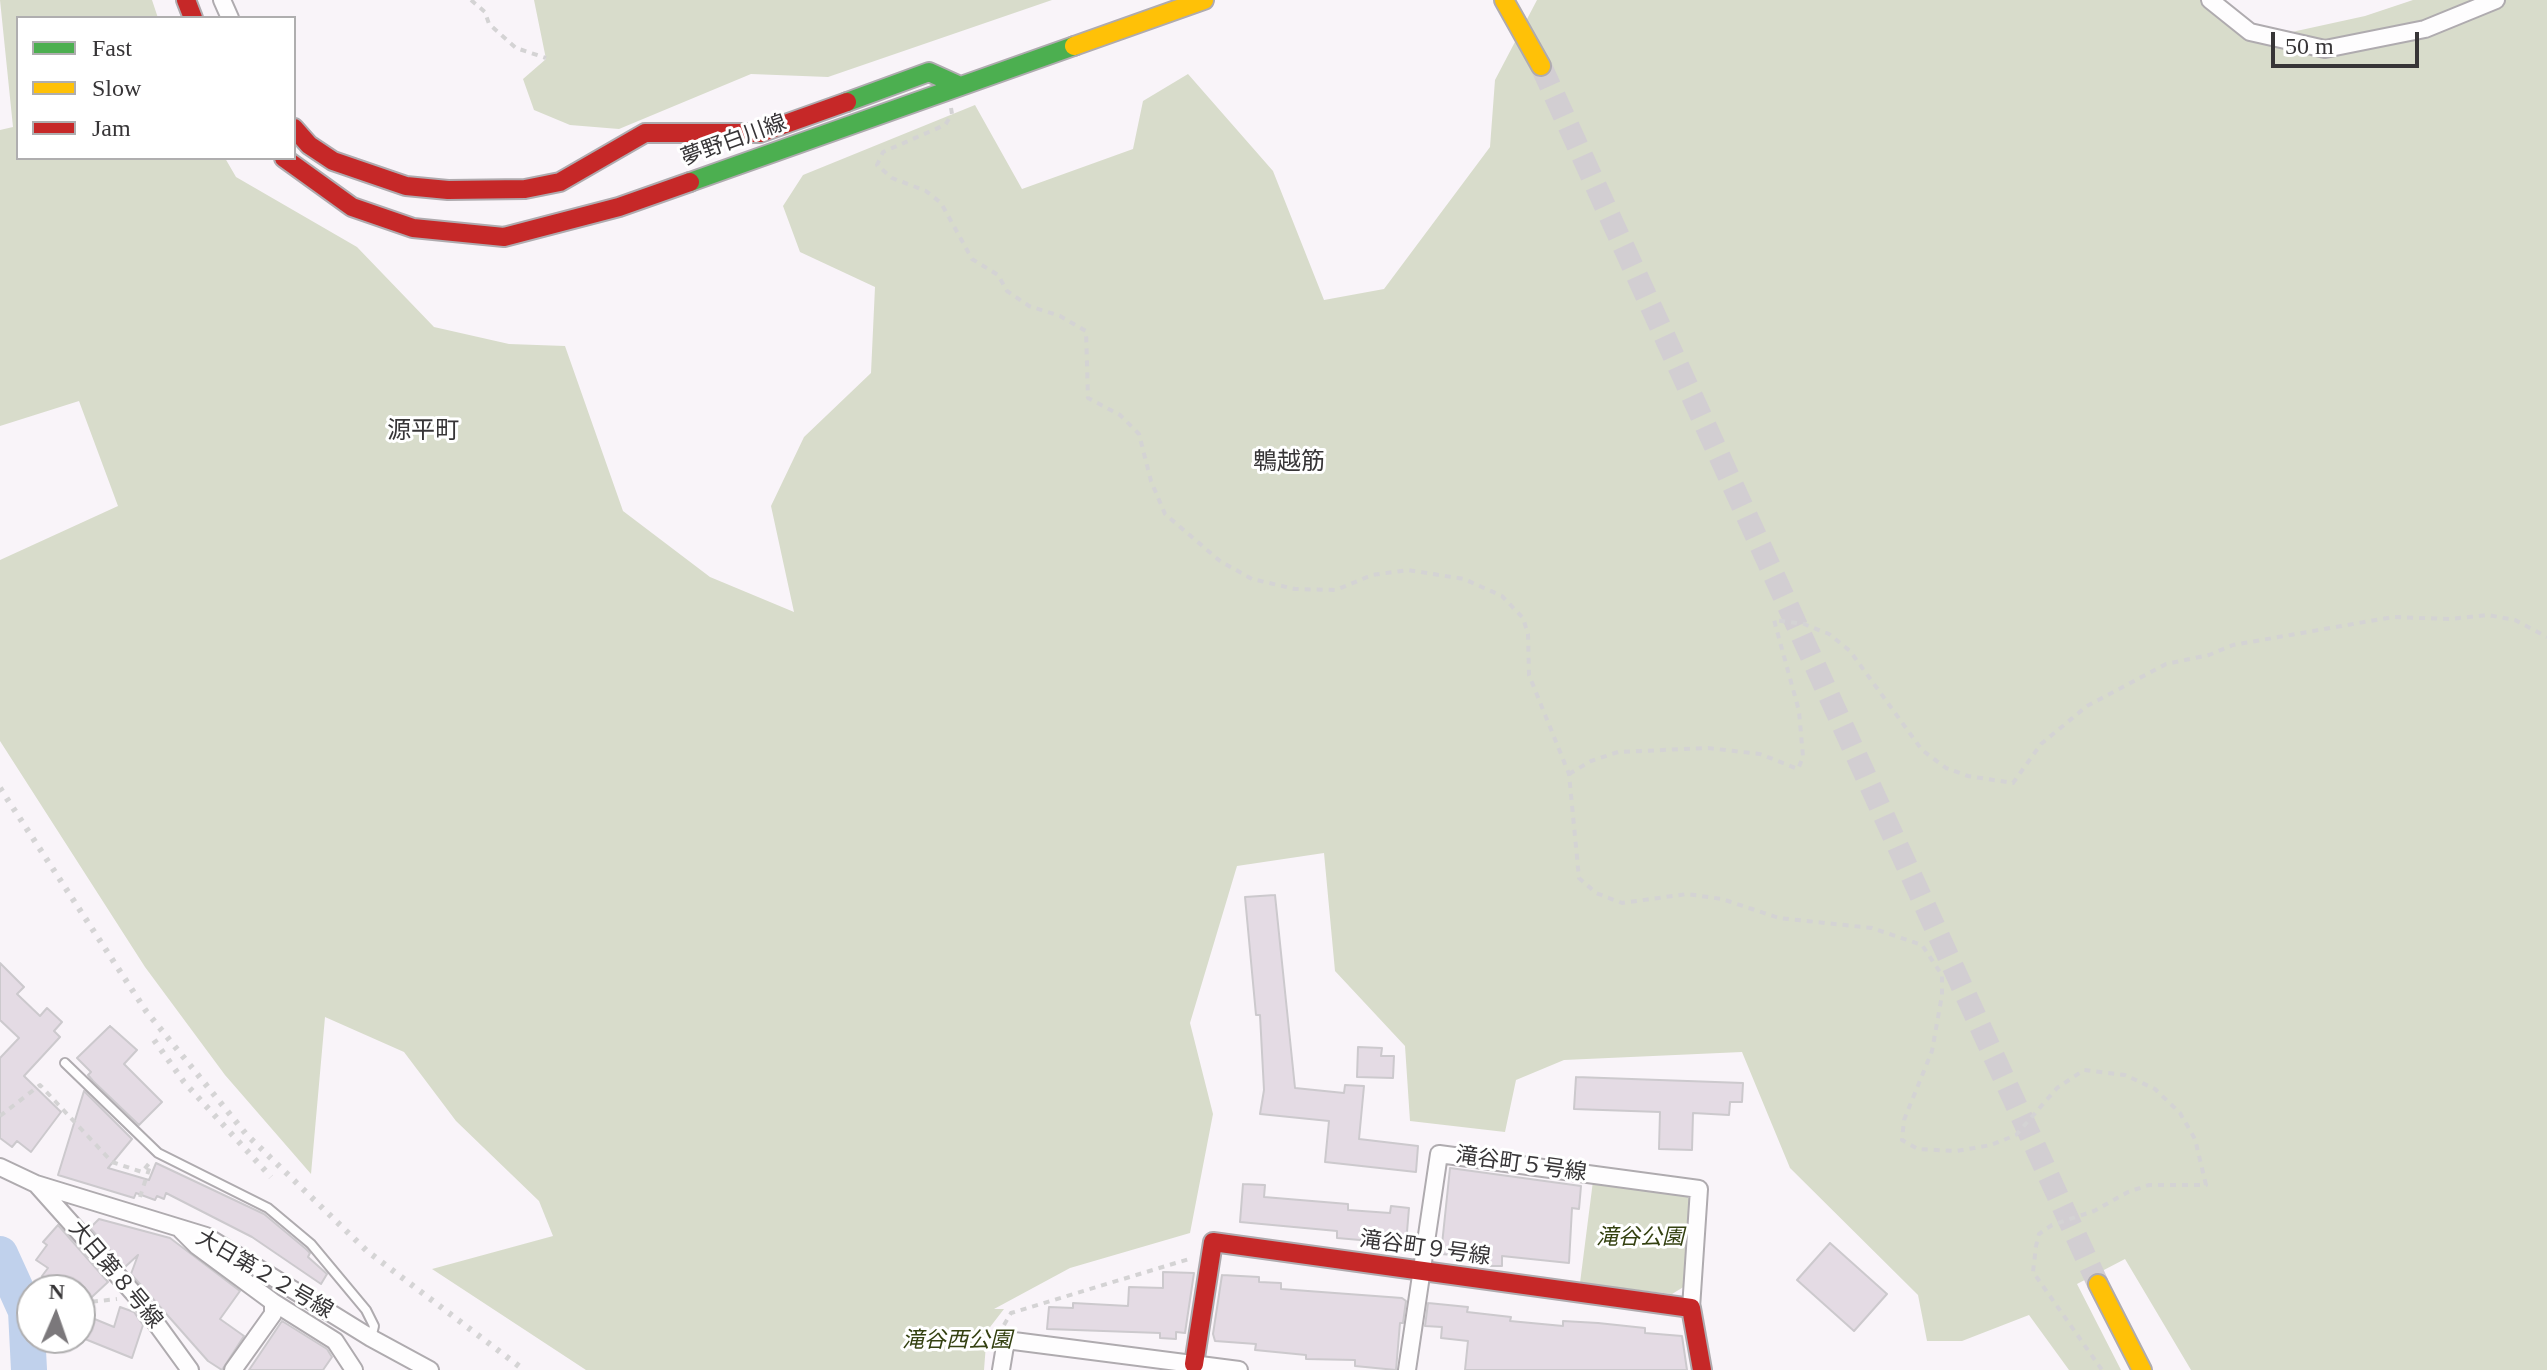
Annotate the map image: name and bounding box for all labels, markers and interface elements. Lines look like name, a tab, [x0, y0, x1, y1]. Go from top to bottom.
legend	[16, 16, 296, 160]
scale bar	[2275, 16, 2423, 66]
text: 50 m	[2285, 33, 2334, 59]
text: Fast	[92, 35, 132, 61]
text: Slow	[92, 75, 141, 101]
street label: 夢野白川線	[678, 110, 790, 172]
text: Jam	[92, 115, 131, 141]
district label: 源平町	[387, 418, 459, 446]
district label: 鵯越筋	[1253, 449, 1325, 477]
street label: 滝谷町５号線	[1454, 1143, 1588, 1187]
street label: 大日第８号線	[62, 1216, 168, 1334]
street label: 大日第２２号線	[191, 1225, 337, 1325]
park label: 滝谷公園	[1596, 1225, 1684, 1251]
street label: 滝谷町９号線	[1358, 1227, 1492, 1271]
north arrow	[16, 1274, 96, 1354]
text: N	[48, 1279, 65, 1304]
park label: 滝谷西公園	[902, 1328, 1012, 1354]

